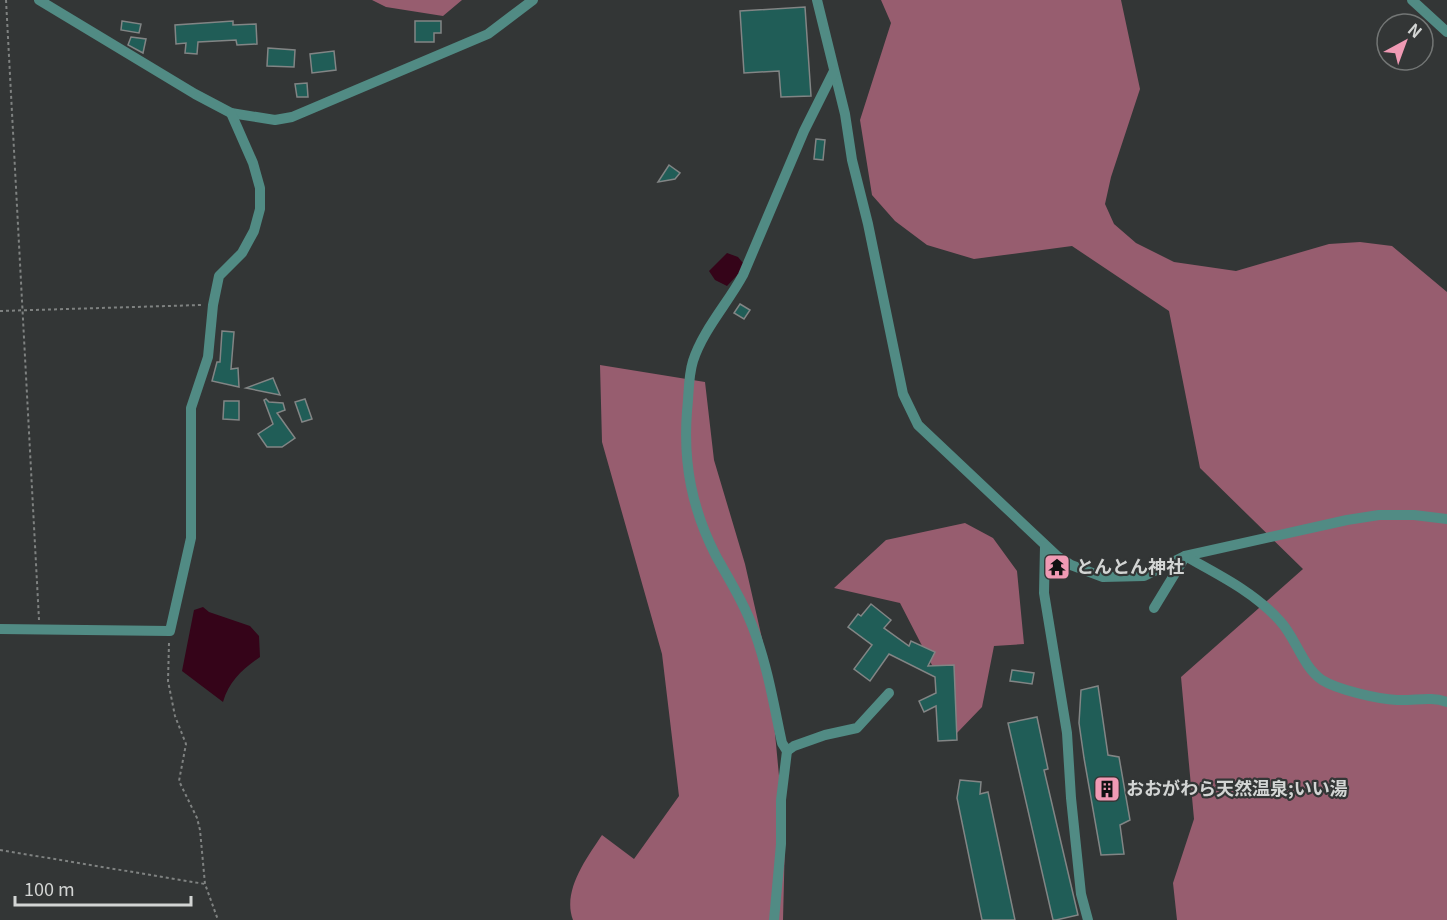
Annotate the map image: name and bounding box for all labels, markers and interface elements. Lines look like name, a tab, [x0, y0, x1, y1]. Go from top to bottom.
north arrow	[1375, 12, 1435, 72]
text: N	[1403, 17, 1428, 43]
temple icon: とんとん神社	[1042, 552, 1072, 582]
place label: とんとん神社	[1076, 552, 1184, 578]
building icon: おおがわら天然温泉;いい湯	[1092, 774, 1122, 804]
place label: おおがわら天然温泉;いい湯	[1126, 774, 1348, 800]
scale bar	[15, 869, 190, 907]
text: 100 m	[24, 875, 75, 901]

